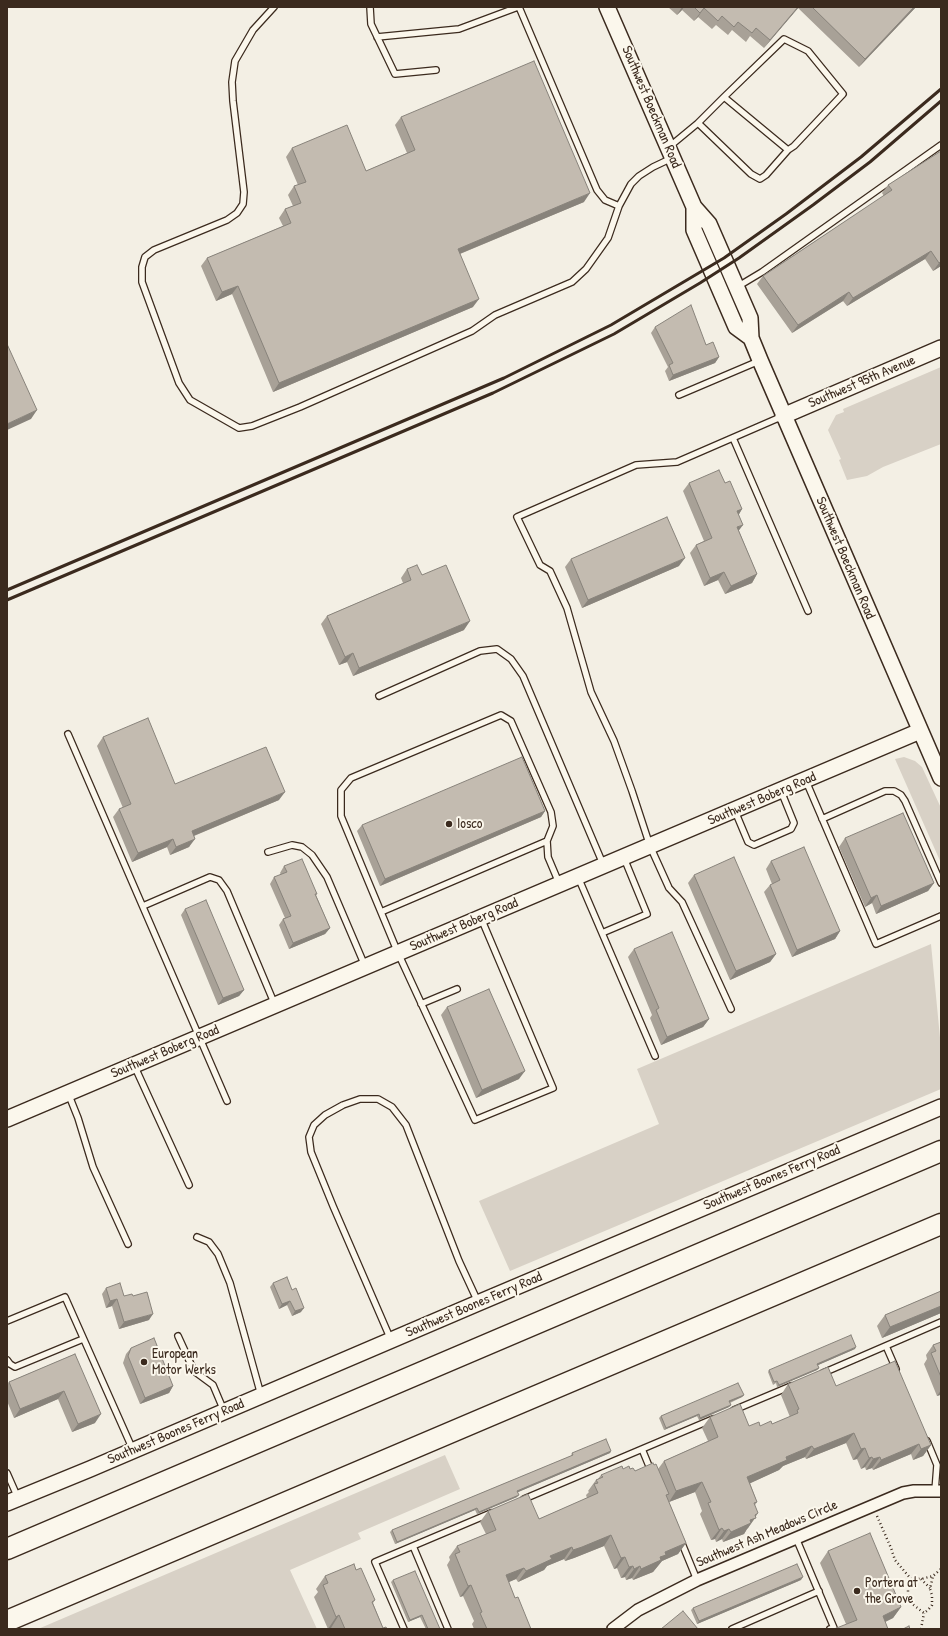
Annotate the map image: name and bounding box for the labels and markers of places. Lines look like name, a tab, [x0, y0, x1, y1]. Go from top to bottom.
place label: Iosco	[457, 816, 482, 832]
marker: Iosco	[444, 819, 454, 829]
place label: European Motor Werks	[152, 1346, 216, 1378]
marker: European Motor Werks	[139, 1357, 149, 1367]
place label: Portera at the Grove	[865, 1575, 918, 1608]
marker: Portera at the Grove	[852, 1586, 862, 1596]

